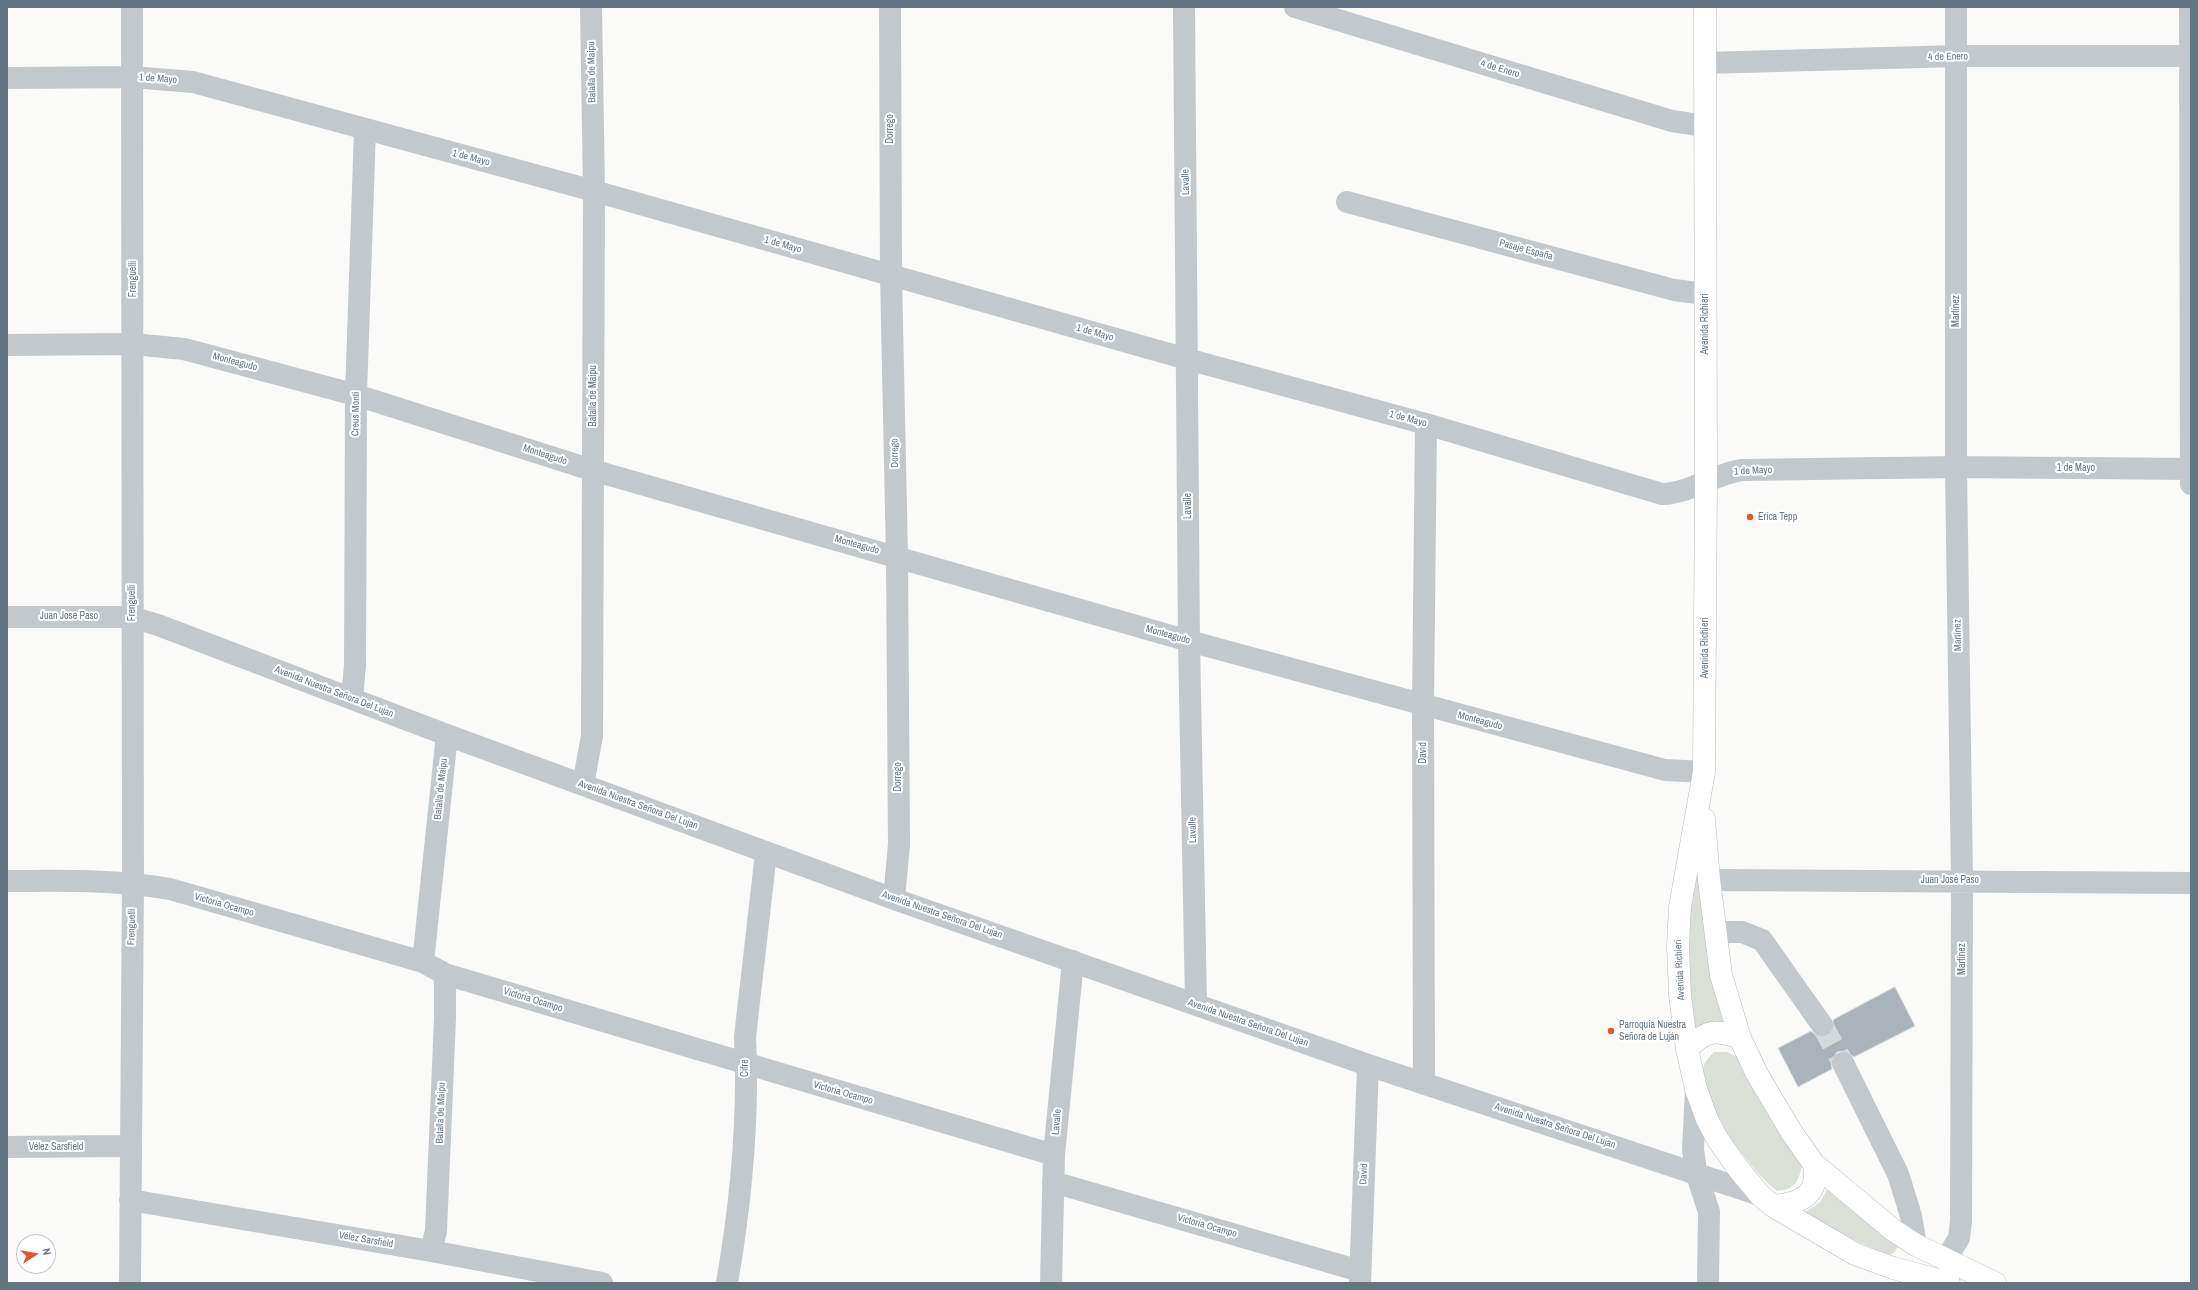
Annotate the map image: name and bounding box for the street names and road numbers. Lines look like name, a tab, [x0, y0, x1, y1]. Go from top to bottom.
street label: Batalla de Maipu	[585, 41, 599, 103]
street label: 4 de Enero	[1928, 51, 1968, 63]
street label: 4 de Enero	[1479, 57, 1521, 81]
street label: 1 de Mayo	[138, 72, 178, 86]
street label: Dorrego	[884, 114, 896, 144]
street label: 1 de Mayo	[451, 147, 491, 169]
street label: Lavalle	[1180, 169, 1192, 195]
street label: 1 de Mayo	[763, 234, 803, 256]
street label: Pasaje España	[1498, 237, 1554, 263]
street label: Frenguelli	[127, 261, 139, 297]
street label: Avenida Richieri	[1699, 294, 1711, 354]
street label: Martínez	[1950, 295, 1962, 327]
street label: 1 de Mayo	[1075, 322, 1115, 344]
street label: Monteagudo	[211, 350, 259, 374]
street label: Batalla de Maipu	[587, 365, 599, 427]
street label: Creus Monti	[350, 392, 362, 436]
street label: 1 de Mayo	[1388, 408, 1428, 430]
street label: Dorrego	[889, 438, 901, 468]
street label: Monteagudo	[521, 442, 569, 468]
street label: 1 de Mayo	[2057, 462, 2095, 474]
street label: 1 de Mayo	[1734, 464, 1772, 478]
street label: Lavalle	[1182, 493, 1194, 519]
street label: Monteagudo	[833, 533, 881, 557]
street label: Frenguelli	[126, 585, 138, 621]
street label: Juan Jose Paso	[40, 610, 98, 622]
street label: Avenida Richieri	[1699, 618, 1711, 678]
street label: Martínez	[1952, 619, 1964, 651]
street label: Monteagudo	[1144, 623, 1192, 647]
street label: Avenida Nuestra Señora Del Lujan	[273, 664, 395, 720]
street label: Monteagudo	[1456, 709, 1504, 733]
street label: David	[1417, 742, 1429, 764]
street label: Batalla de Maipu	[432, 758, 450, 820]
street label: Dorrego	[892, 762, 904, 792]
street label: Avenida Nuestra Señora Del Lujan	[576, 778, 700, 832]
street label: Lavalle	[1187, 817, 1199, 843]
street label: Juan José Paso	[1921, 874, 1979, 886]
street label: Avenida Nuestra Señora Del Lujan	[880, 889, 1004, 941]
street label: Victoria Ocampo	[193, 891, 255, 919]
street label: Frenguelli	[126, 909, 138, 945]
street label: Avenida Richieri	[1672, 939, 1688, 1001]
street label: Martínez	[1956, 943, 1968, 975]
street label: Victoria Ocampo	[502, 985, 564, 1015]
street label: Avenida Nuestra Señora Del Lujan	[1186, 997, 1310, 1049]
street label: Cifre	[739, 1059, 751, 1077]
street label: Victoria Ocampo	[812, 1079, 874, 1107]
street label: Batalla de Maipu	[434, 1082, 448, 1144]
street label: Avenida Nuestra Señora Del Lujan	[1493, 1101, 1617, 1151]
street label: Lavalle	[1050, 1109, 1064, 1135]
street label: Vélez Sarsfield	[29, 1141, 83, 1153]
street label: David	[1358, 1163, 1370, 1185]
street label: Victoria Ocampo	[1176, 1212, 1238, 1240]
street label: Vélez Sarsfield	[338, 1229, 394, 1251]

